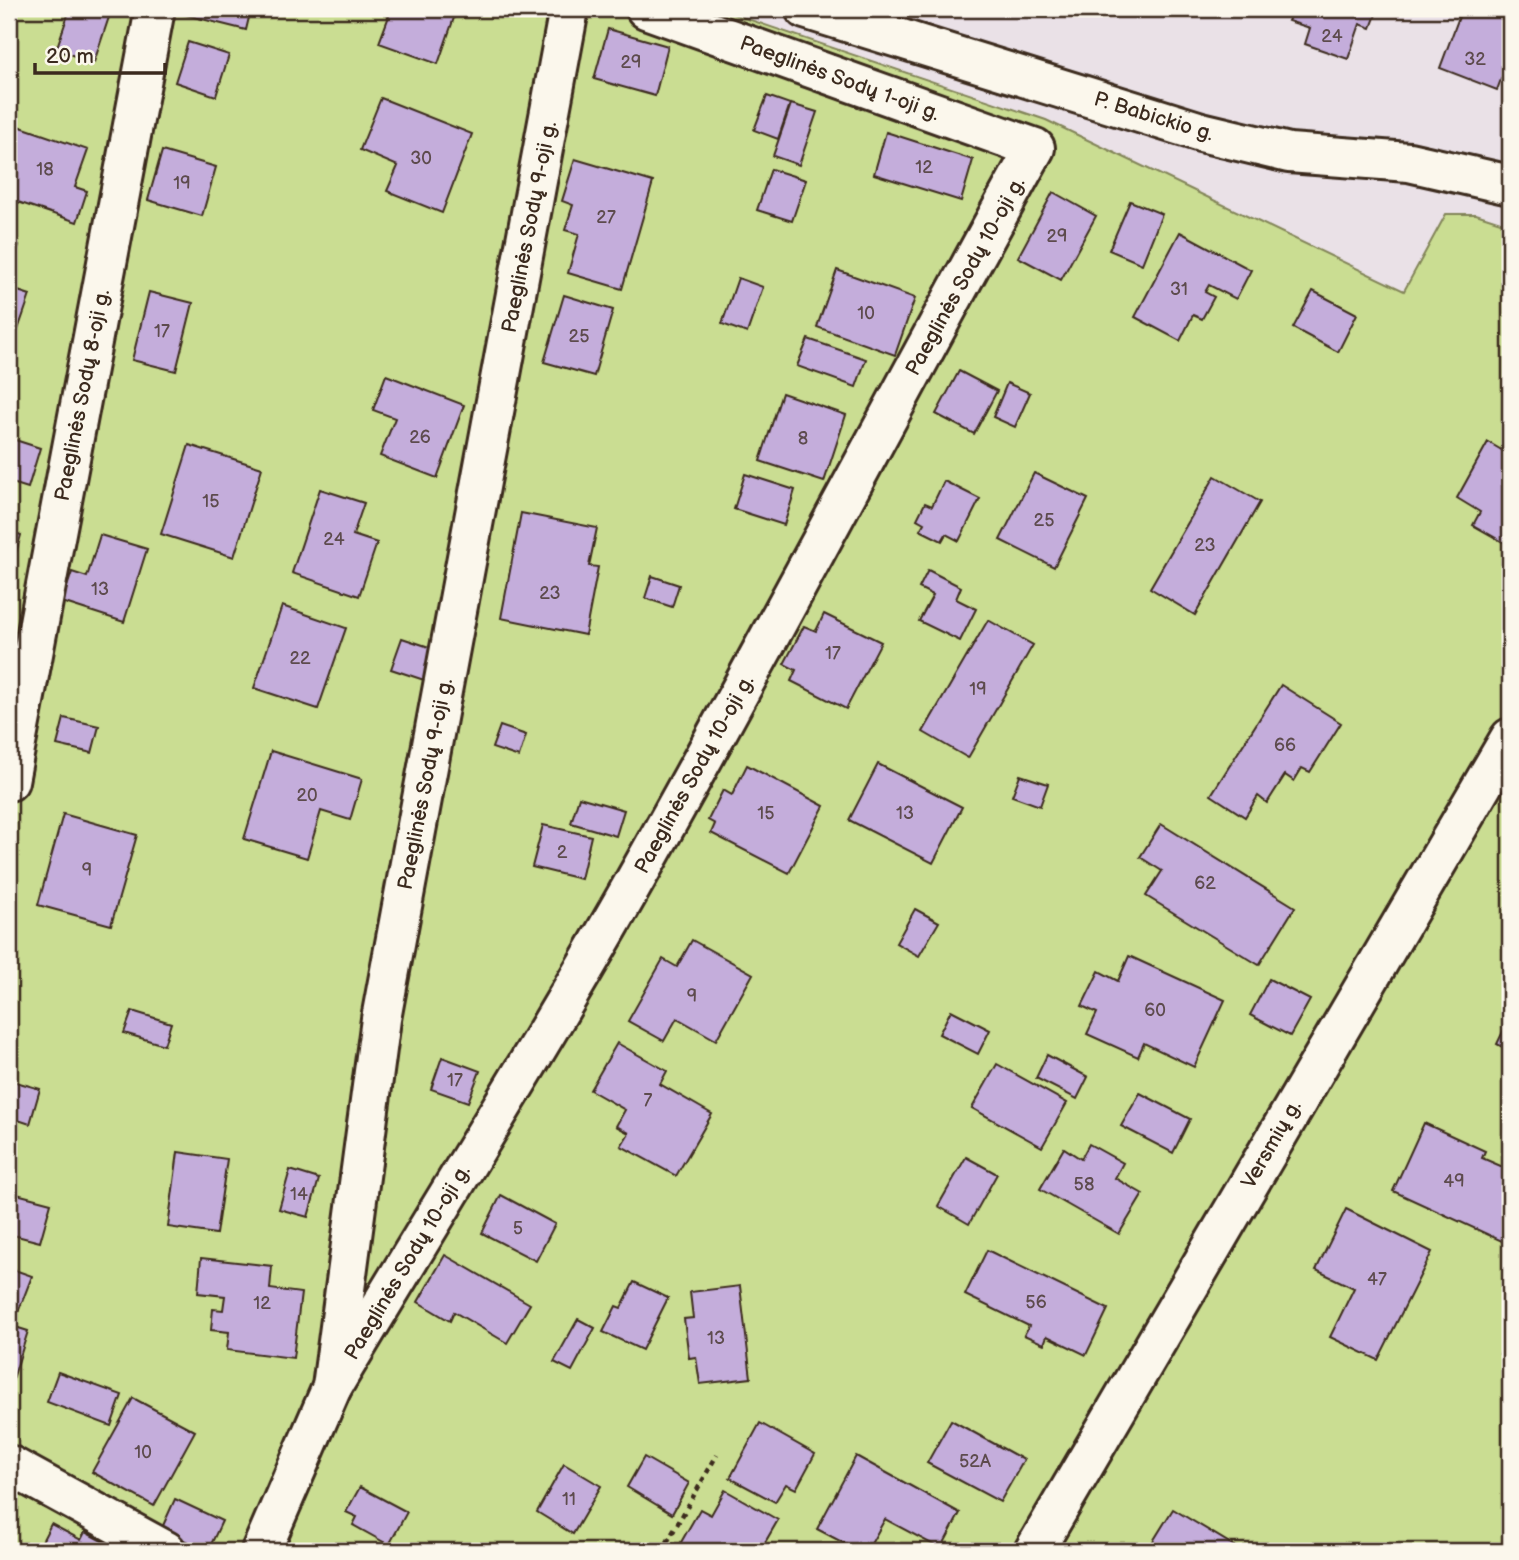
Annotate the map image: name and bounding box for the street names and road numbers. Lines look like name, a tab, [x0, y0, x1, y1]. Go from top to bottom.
street label: Paeglinės Sodų 1-oji g.	[736, 31, 943, 126]
street label: P. Babickio g.	[1091, 86, 1217, 147]
street label: Paeglinės Sodų 9-oji g.	[497, 119, 562, 335]
street label: Paeglinės Sodų 10-oji g.	[900, 173, 1030, 380]
street label: Paeglinės Sodų 8-oji g.	[50, 287, 115, 503]
street label: Paeglinės Sodų 10-oji g.	[629, 671, 759, 878]
street label: Paeglinės Sodų 9-oji g.	[393, 676, 458, 892]
street label: Versmių g.	[1236, 1095, 1307, 1193]
street label: Paeglinės Sodų 10-oji g.	[339, 1160, 476, 1364]

